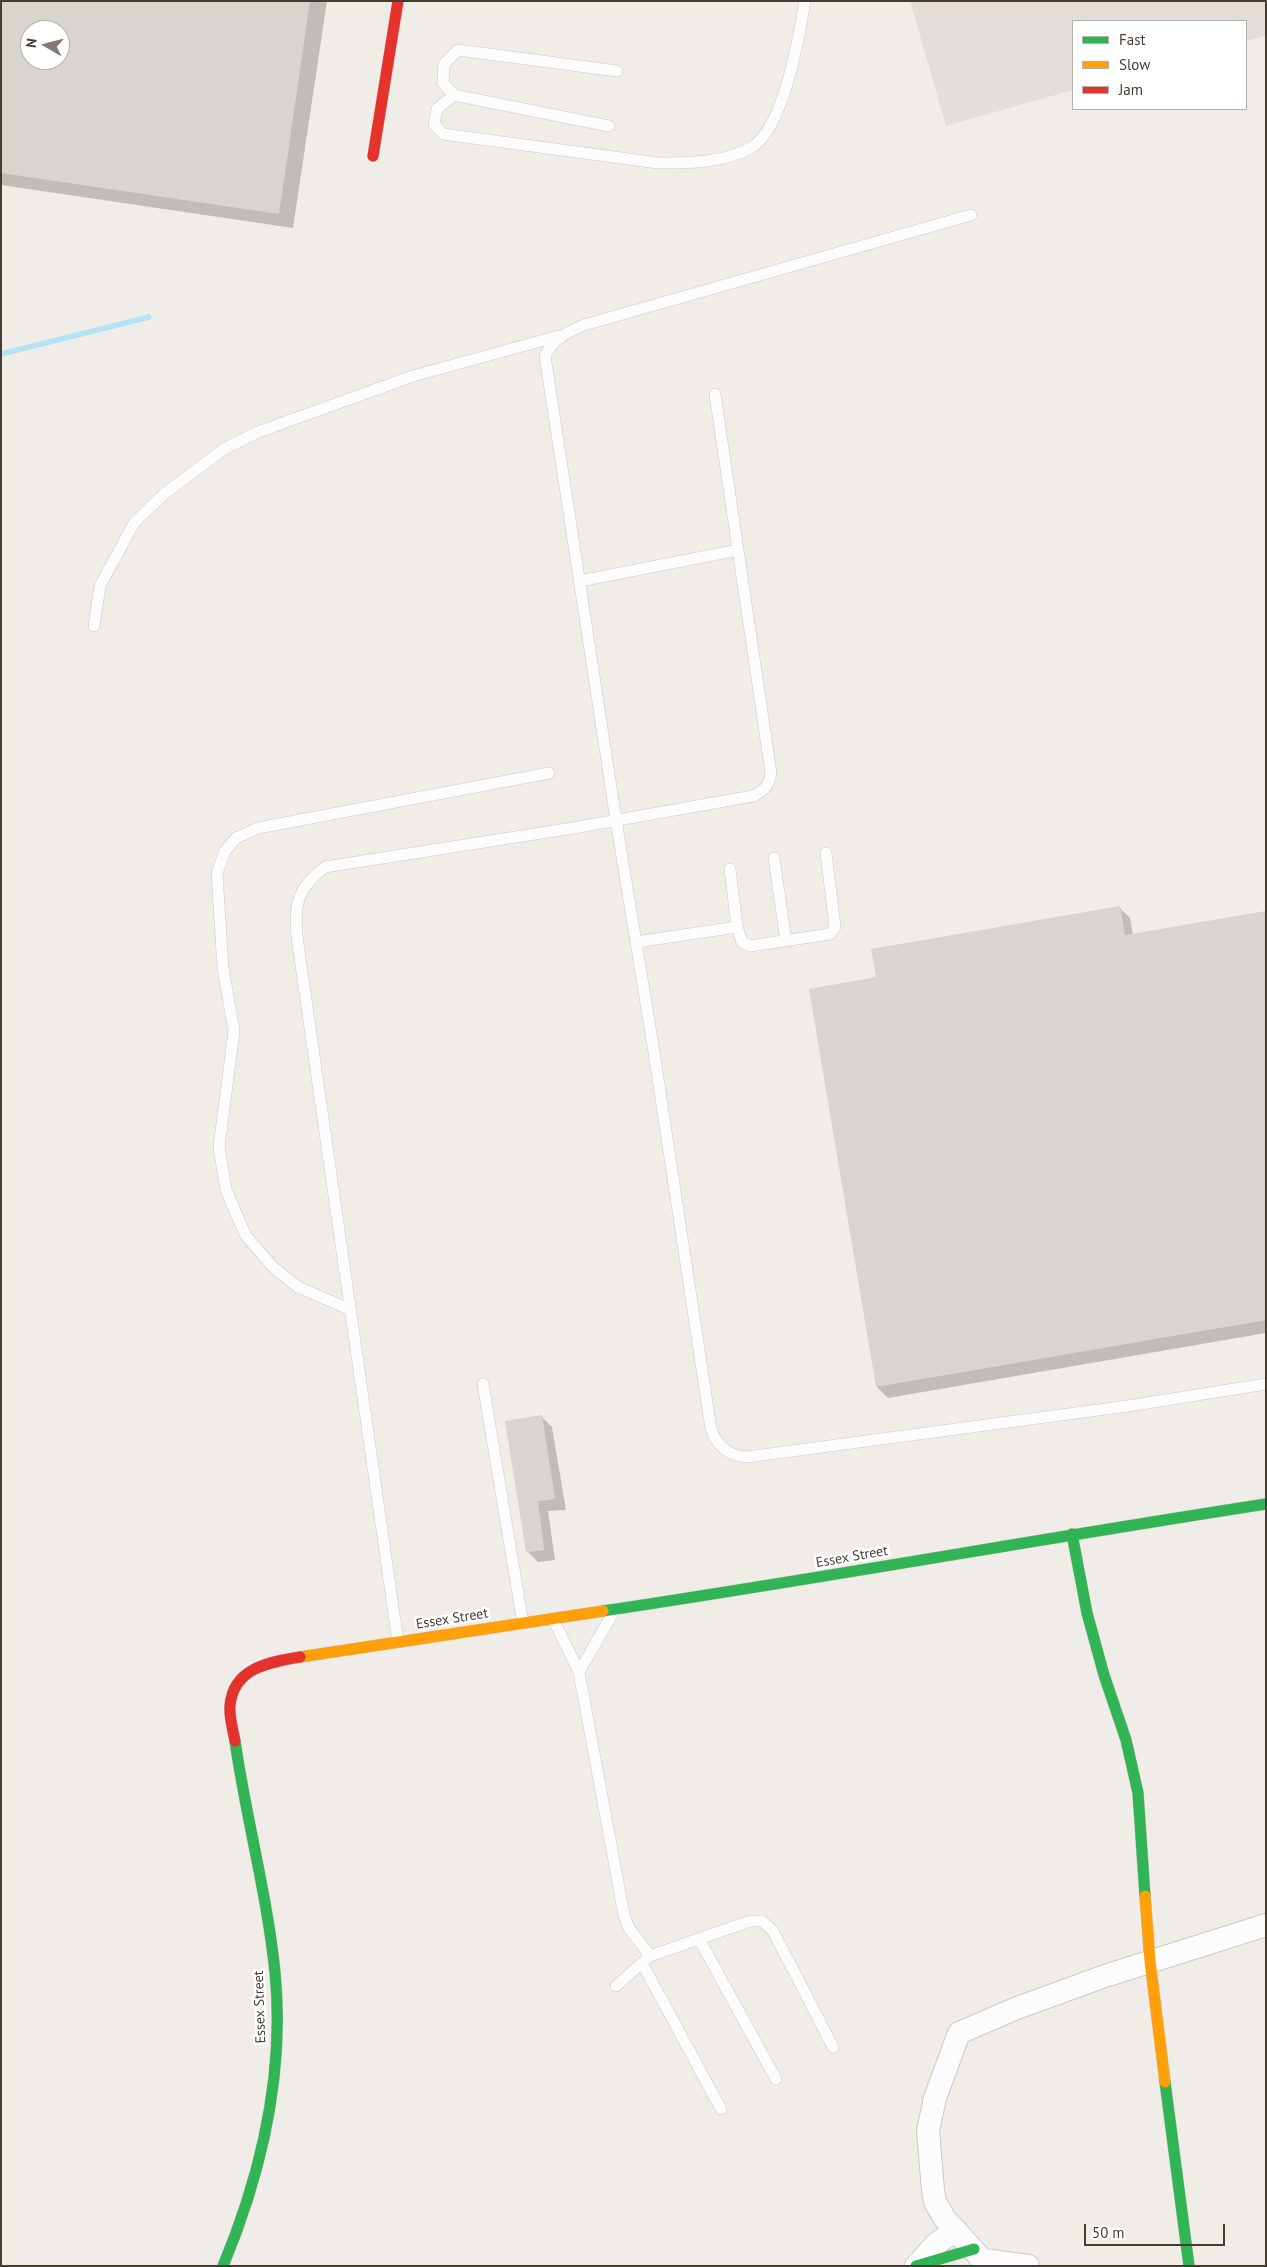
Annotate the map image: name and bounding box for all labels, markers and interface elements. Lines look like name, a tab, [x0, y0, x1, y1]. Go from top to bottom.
north arrow	[20, 20, 70, 70]
legend	[1072, 20, 1247, 110]
text: Fast	[1119, 30, 1146, 49]
text: N	[22, 37, 41, 49]
text: Slow	[1119, 55, 1150, 74]
text: Jam	[1119, 80, 1143, 99]
street label: Essex Street	[815, 1542, 889, 1572]
street label: Essex Street	[415, 1605, 489, 1633]
street label: Essex Street	[250, 1970, 270, 2044]
scale bar	[1087, 2214, 1228, 2246]
text: 50 m	[1092, 2223, 1125, 2242]

